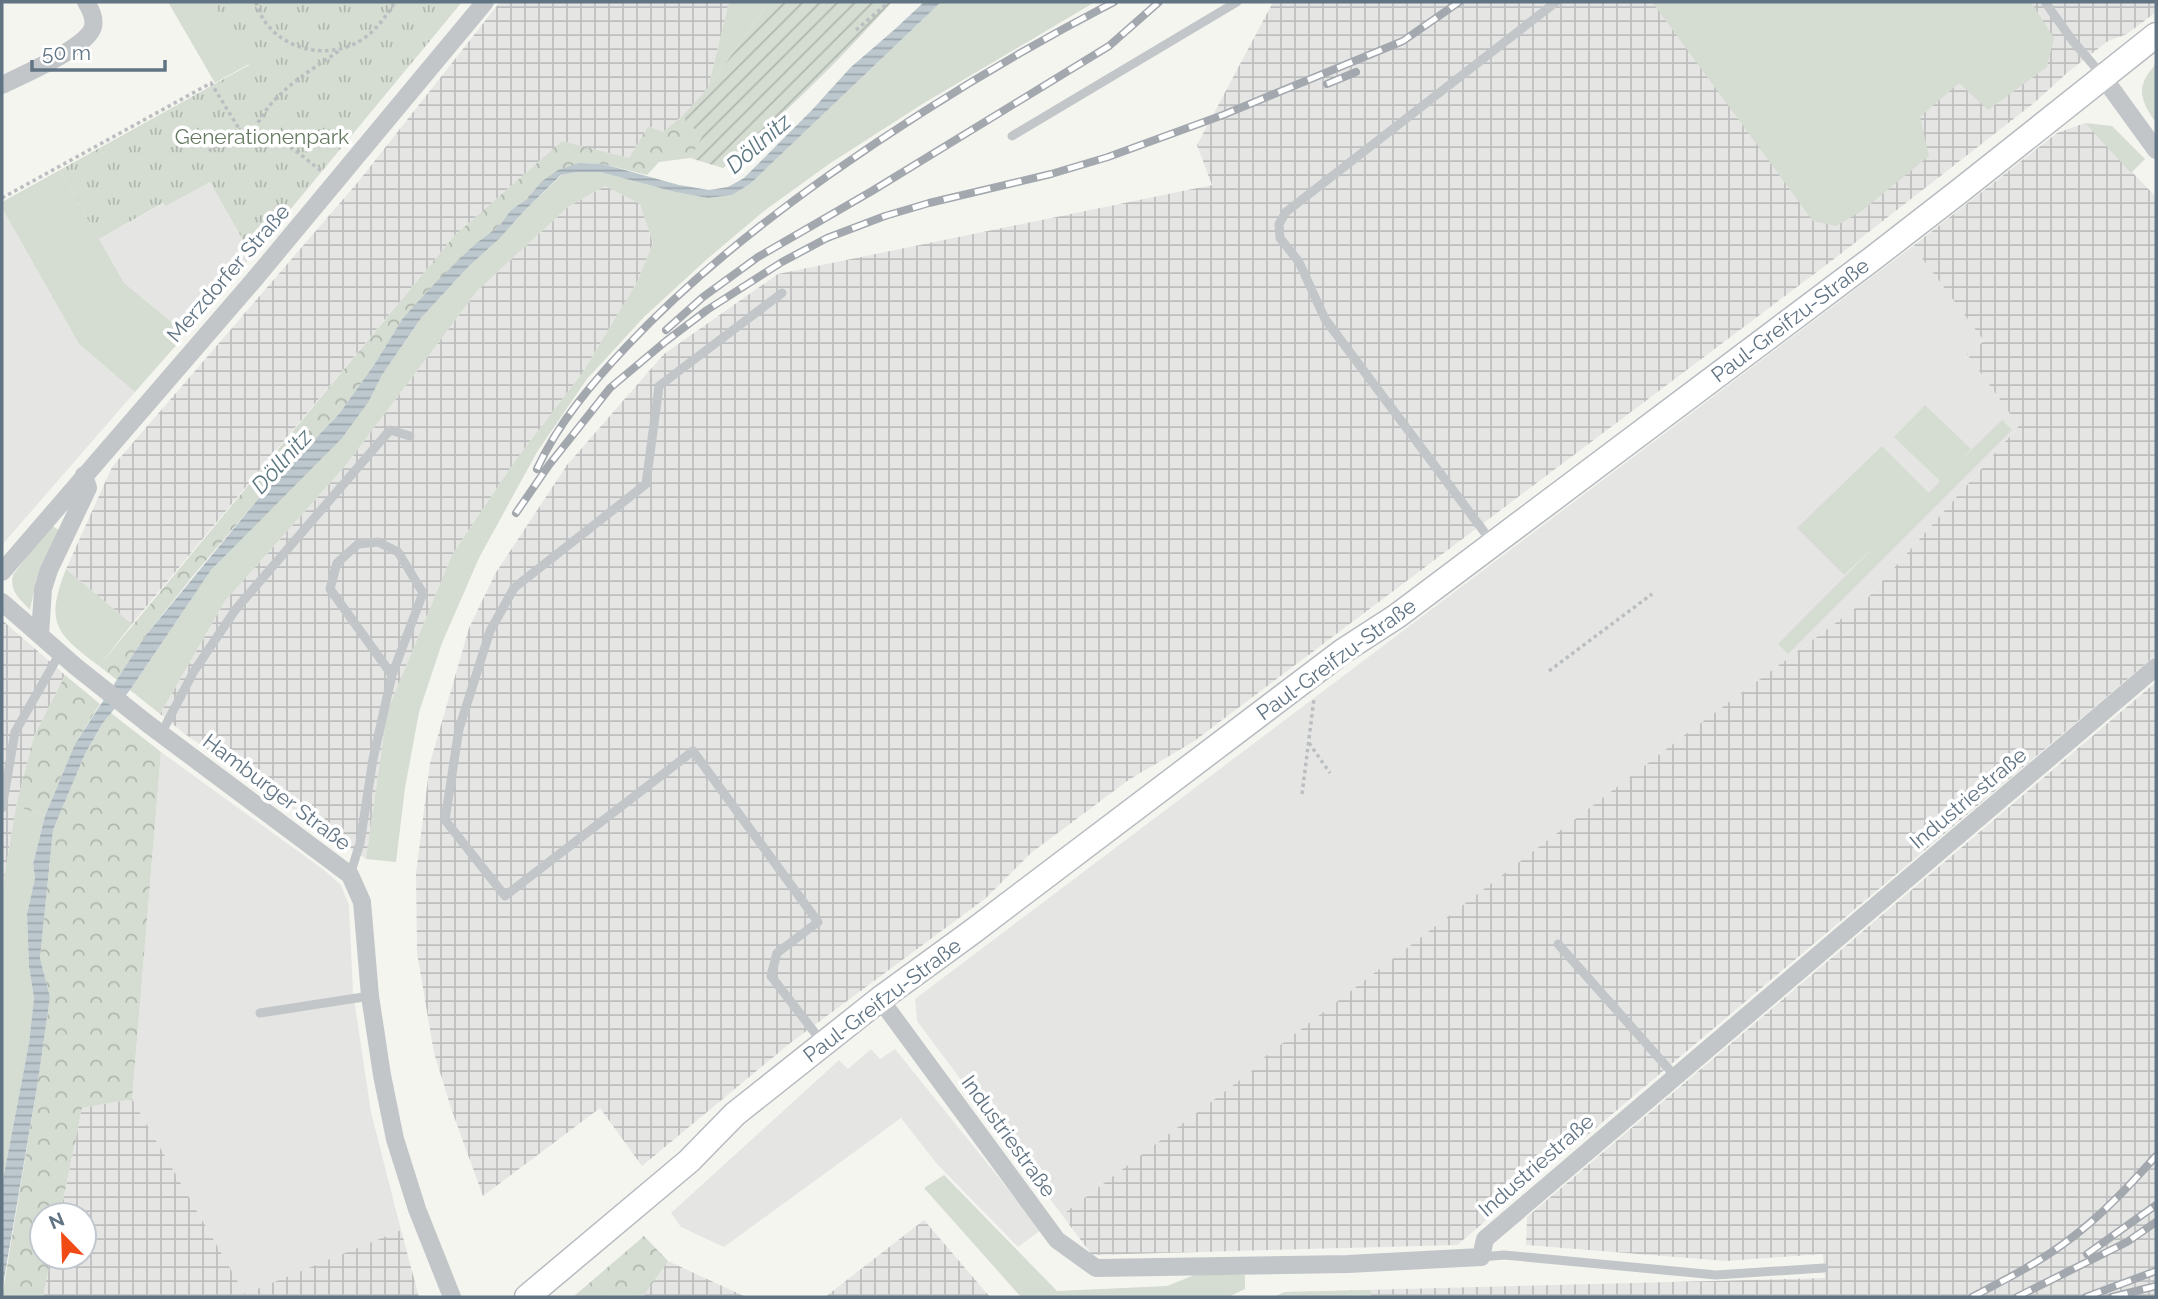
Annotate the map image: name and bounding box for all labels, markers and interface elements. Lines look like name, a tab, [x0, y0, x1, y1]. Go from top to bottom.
scale bar	[32, 28, 164, 72]
text: 50 m	[42, 40, 91, 65]
water label: Döllnitz	[720, 107, 797, 178]
park label: Generationenpark	[175, 124, 349, 149]
street label: Merzdorfer Straße	[161, 199, 295, 347]
street label: Paul-Greifzu-Straße	[1706, 253, 1874, 387]
water label: Döllnitz	[245, 422, 318, 499]
street label: Paul-Greifzu-Straße	[1251, 593, 1421, 725]
street label: Hamburger Straße	[198, 728, 356, 856]
street label: Industriestraße	[1905, 742, 2031, 854]
street label: Paul-Greifzu-Straße	[798, 933, 966, 1067]
street label: Industriestraße	[956, 1070, 1062, 1202]
street label: Industriestraße	[1473, 1108, 1599, 1222]
north arrow	[28, 1201, 98, 1271]
text: N	[45, 1207, 67, 1233]

